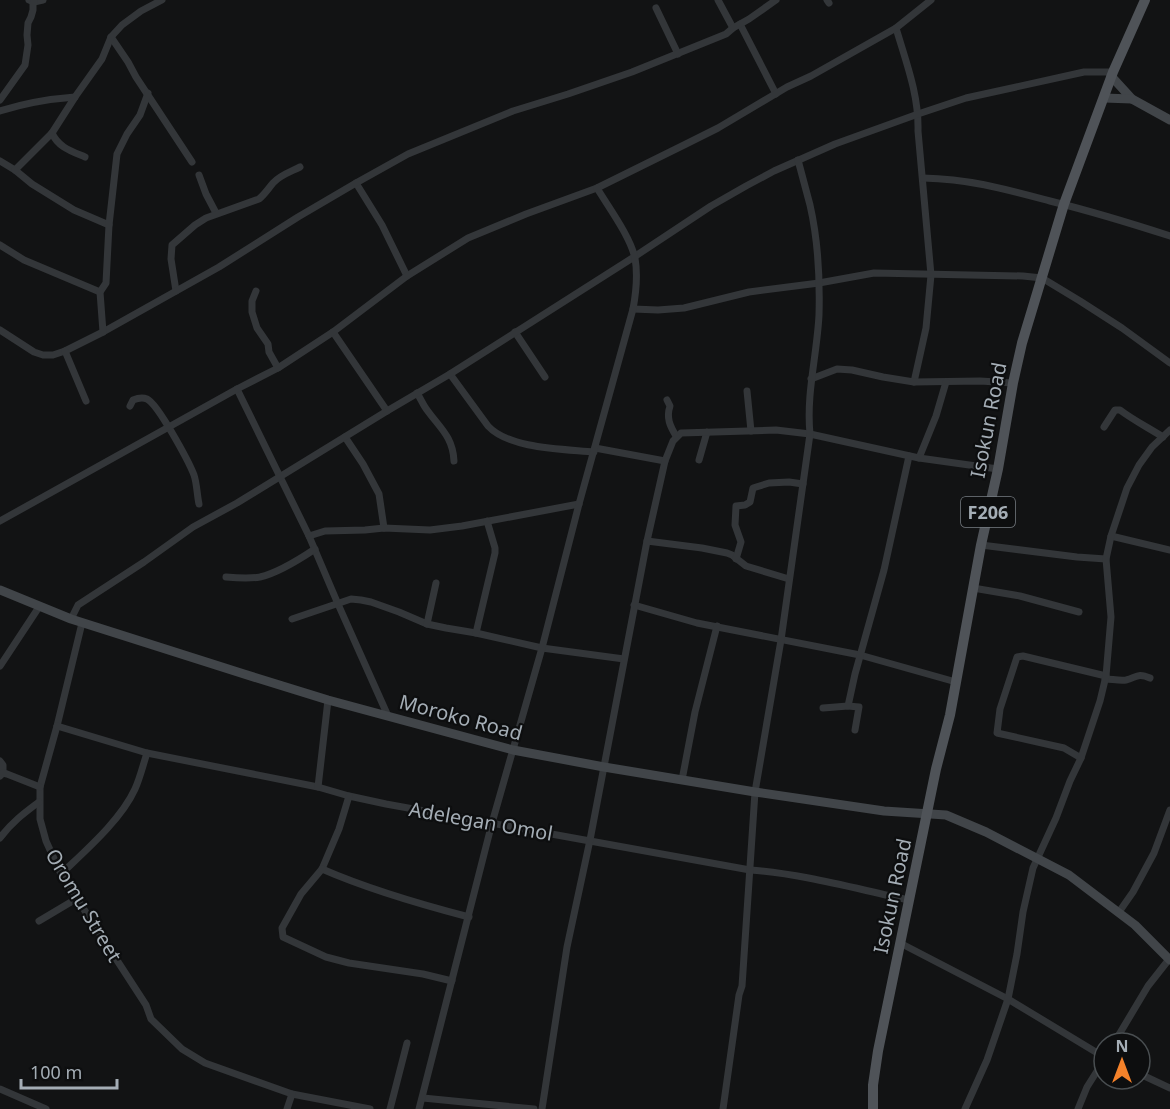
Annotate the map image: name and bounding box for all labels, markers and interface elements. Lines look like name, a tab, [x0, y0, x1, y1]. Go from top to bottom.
street label: Isokun Road	[964, 360, 1012, 480]
road number: F206	[961, 497, 1015, 527]
street label: Moroko Road	[397, 688, 525, 746]
street label: Adelegan Omol	[407, 795, 555, 847]
street label: Isokun Road	[867, 836, 917, 956]
street label: Oromu Street	[40, 843, 128, 967]
north arrow	[1092, 1031, 1152, 1091]
text: N	[1115, 1035, 1129, 1057]
scale bar	[21, 1052, 117, 1090]
text: 100 m	[30, 1060, 82, 1084]

